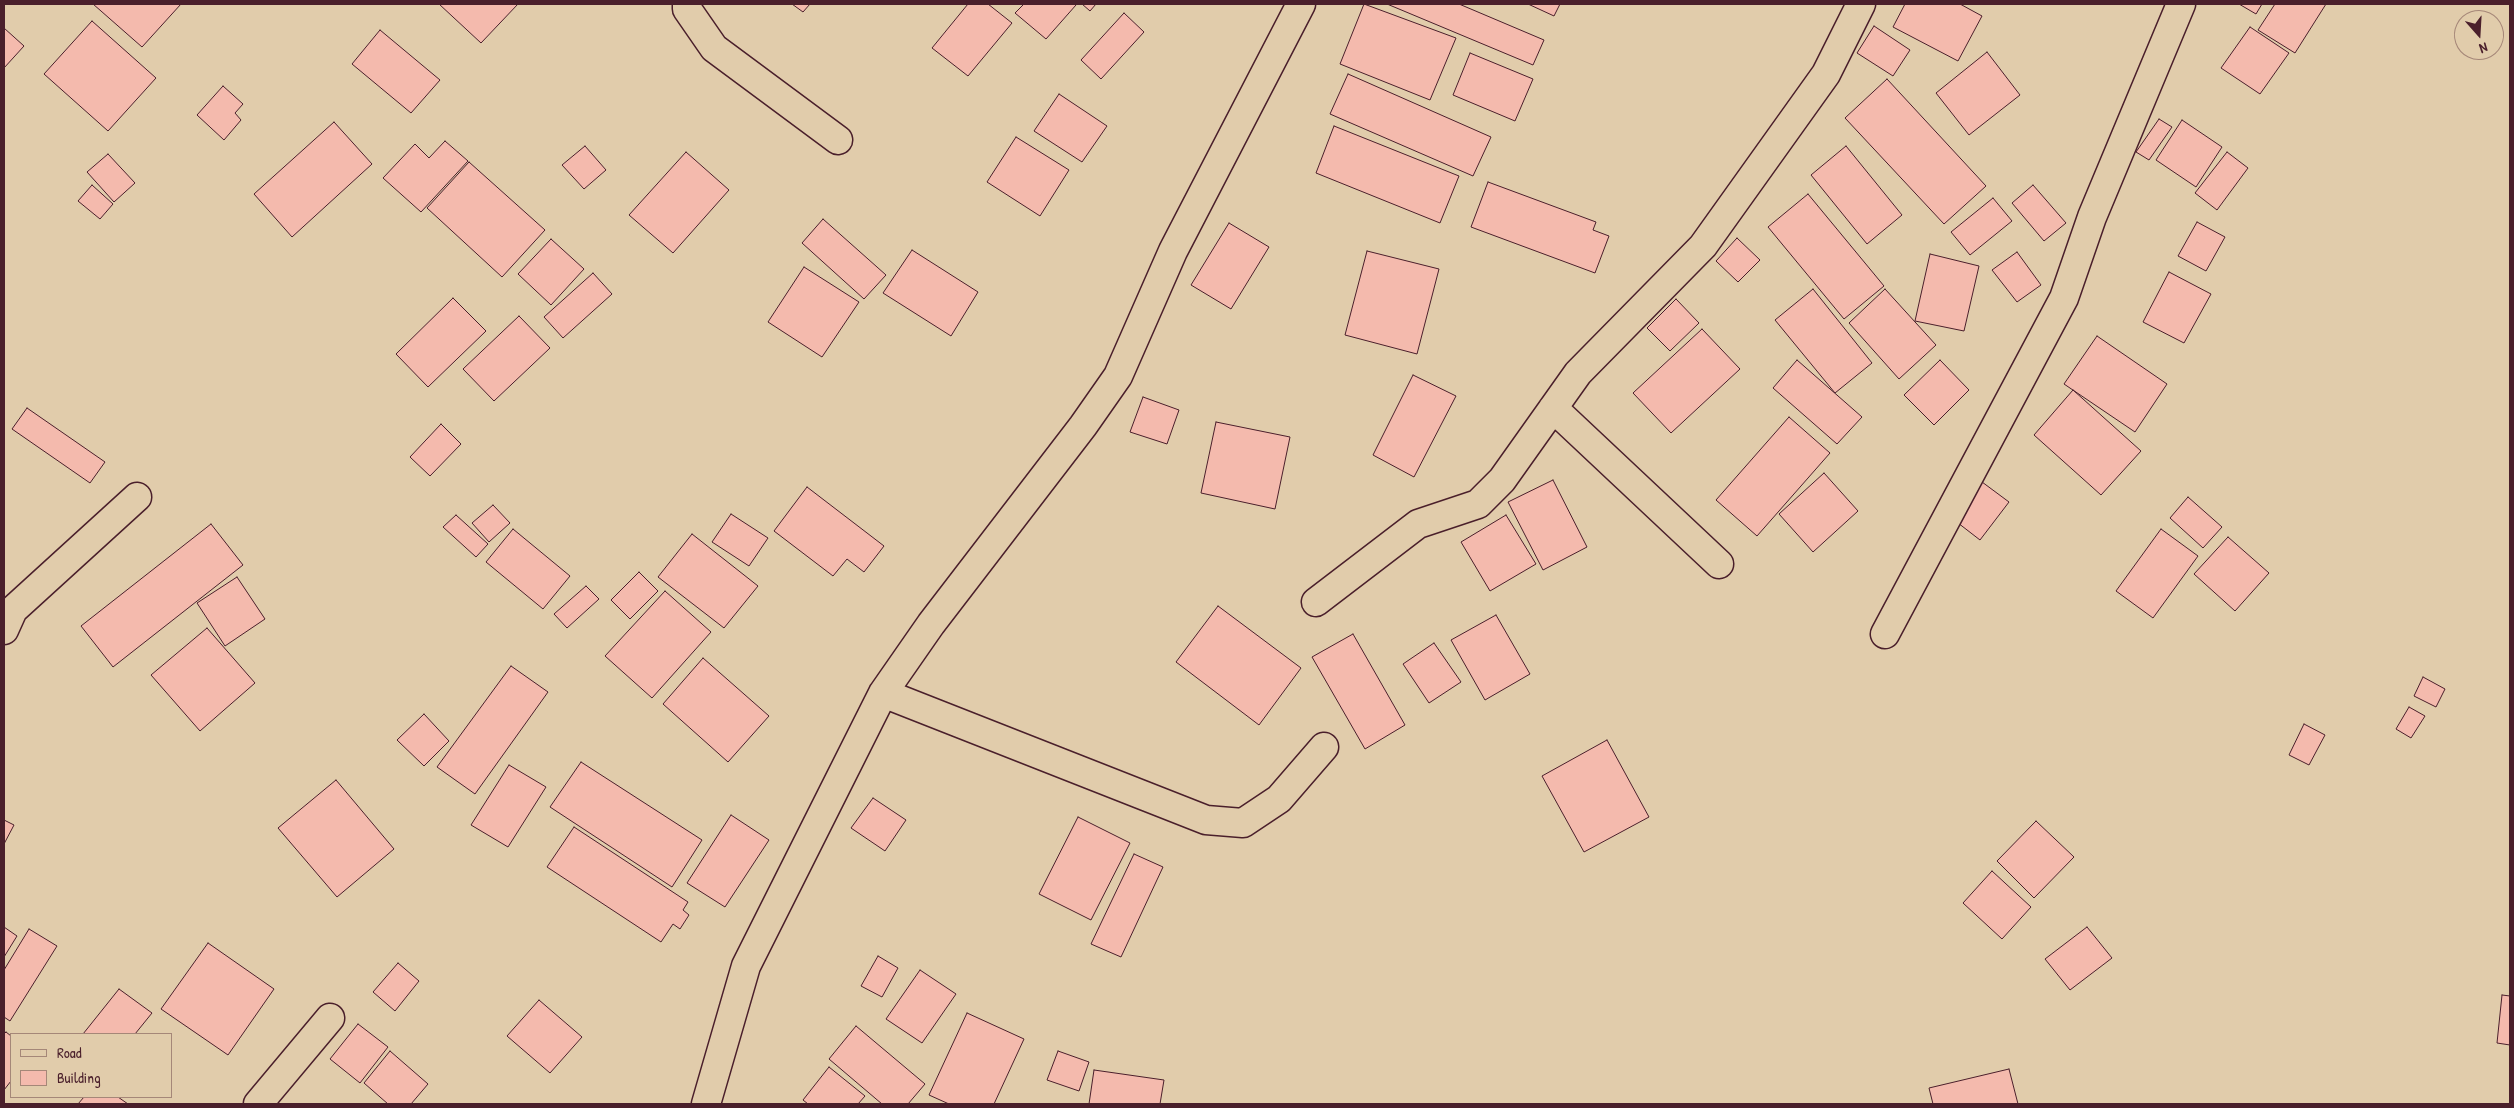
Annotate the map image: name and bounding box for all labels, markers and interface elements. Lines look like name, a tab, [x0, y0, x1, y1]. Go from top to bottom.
north arrow	[2454, 10, 2504, 60]
text: N	[2477, 39, 2490, 59]
legend	[10, 1033, 172, 1098]
text: Road	[57, 1042, 82, 1063]
text: Building	[57, 1067, 101, 1088]

